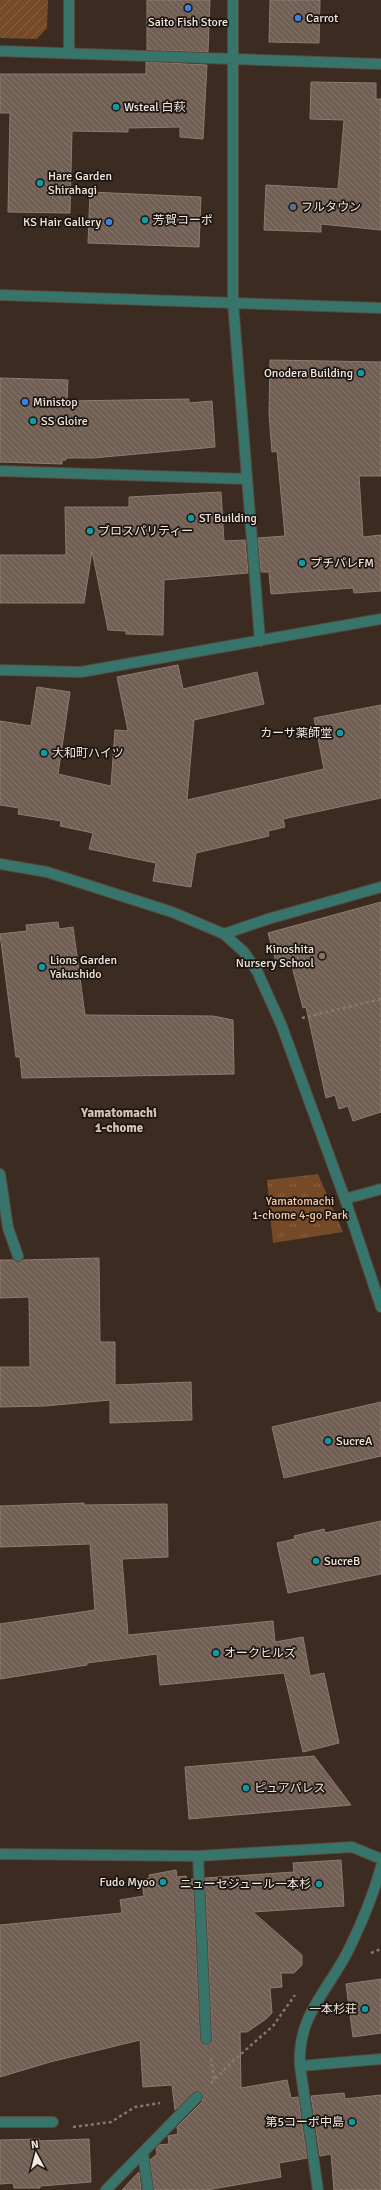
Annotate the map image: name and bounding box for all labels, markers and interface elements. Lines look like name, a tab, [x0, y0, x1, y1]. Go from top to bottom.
marker: Saito Fish Store	[183, 3, 193, 13]
place label: Carrot	[306, 11, 338, 26]
marker: Carrot	[293, 13, 303, 23]
place label: Saito Fish Store	[148, 15, 228, 30]
place label: Wsteal 白萩	[124, 100, 185, 115]
marker: Wsteal 白萩	[111, 102, 121, 112]
place label: Hare Garden Shirahagi	[48, 169, 112, 198]
marker: Hare Garden Shirahagi	[35, 178, 45, 188]
place label: フルタウン	[301, 200, 361, 215]
marker: フルタウン	[288, 202, 298, 212]
place label: 芳賀コーポ	[153, 213, 213, 228]
place label: KS Hair Gallery	[23, 215, 101, 230]
marker: 芳賀コーポ	[140, 215, 150, 225]
marker: KS Hair Gallery	[104, 217, 114, 227]
place label: Onodera Building	[264, 366, 353, 381]
marker: Onodera Building	[356, 368, 366, 378]
place label: Ministop	[33, 395, 78, 410]
marker: Ministop	[20, 397, 30, 407]
place label: SS Gloire	[41, 414, 88, 429]
marker: SS Gloire	[28, 416, 38, 426]
place label: ST Building	[199, 511, 257, 526]
marker: ST Building	[186, 513, 196, 523]
place label: ブロスパリティー	[98, 524, 193, 539]
marker: ブロスパリティー	[85, 526, 95, 536]
place label: プチパレFM	[310, 556, 374, 571]
marker: プチパレFM	[297, 558, 307, 568]
place label: カーサ薬師堂	[260, 726, 332, 741]
marker: カーサ薬師堂	[335, 728, 345, 738]
place label: 大和町ハイツ	[52, 746, 124, 761]
marker: 大和町ハイツ	[39, 748, 49, 758]
place label: Kinoshita Nursery School	[236, 942, 314, 971]
marker: Kinoshita Nursery School	[317, 951, 327, 961]
place label: Lions Garden Yakushido	[50, 953, 117, 982]
marker: Lions Garden Yakushido	[37, 962, 47, 972]
district label: Yamatomachi 1-chome	[80, 1105, 157, 1136]
park label: Yamatomachi 1-chome 4-go Park	[252, 1194, 348, 1223]
place label: SucreA	[336, 1434, 373, 1449]
marker: SucreA	[323, 1436, 333, 1446]
place label: SucreB	[324, 1554, 360, 1569]
marker: SucreB	[311, 1556, 321, 1566]
place label: オークヒルズ	[224, 1646, 296, 1661]
marker: オークヒルズ	[211, 1648, 221, 1658]
place label: ピュアパレス	[254, 1781, 326, 1796]
marker: ピュアパレス	[241, 1783, 251, 1793]
place label: Fudo Myoo	[100, 1875, 155, 1890]
marker: Fudo Myoo	[158, 1877, 168, 1887]
place label: ニューセジュール一本杉	[180, 1877, 311, 1892]
marker: ニューセジュール一本杉	[314, 1879, 324, 1889]
place label: 一本杉荘	[309, 2002, 357, 2017]
marker: 一本杉荘	[360, 2004, 370, 2014]
place label: 第5コーポ中島	[266, 2115, 344, 2130]
marker: 第5コーポ中島	[347, 2117, 357, 2127]
north arrow	[16, 2134, 56, 2174]
text: N	[30, 2138, 39, 2151]

